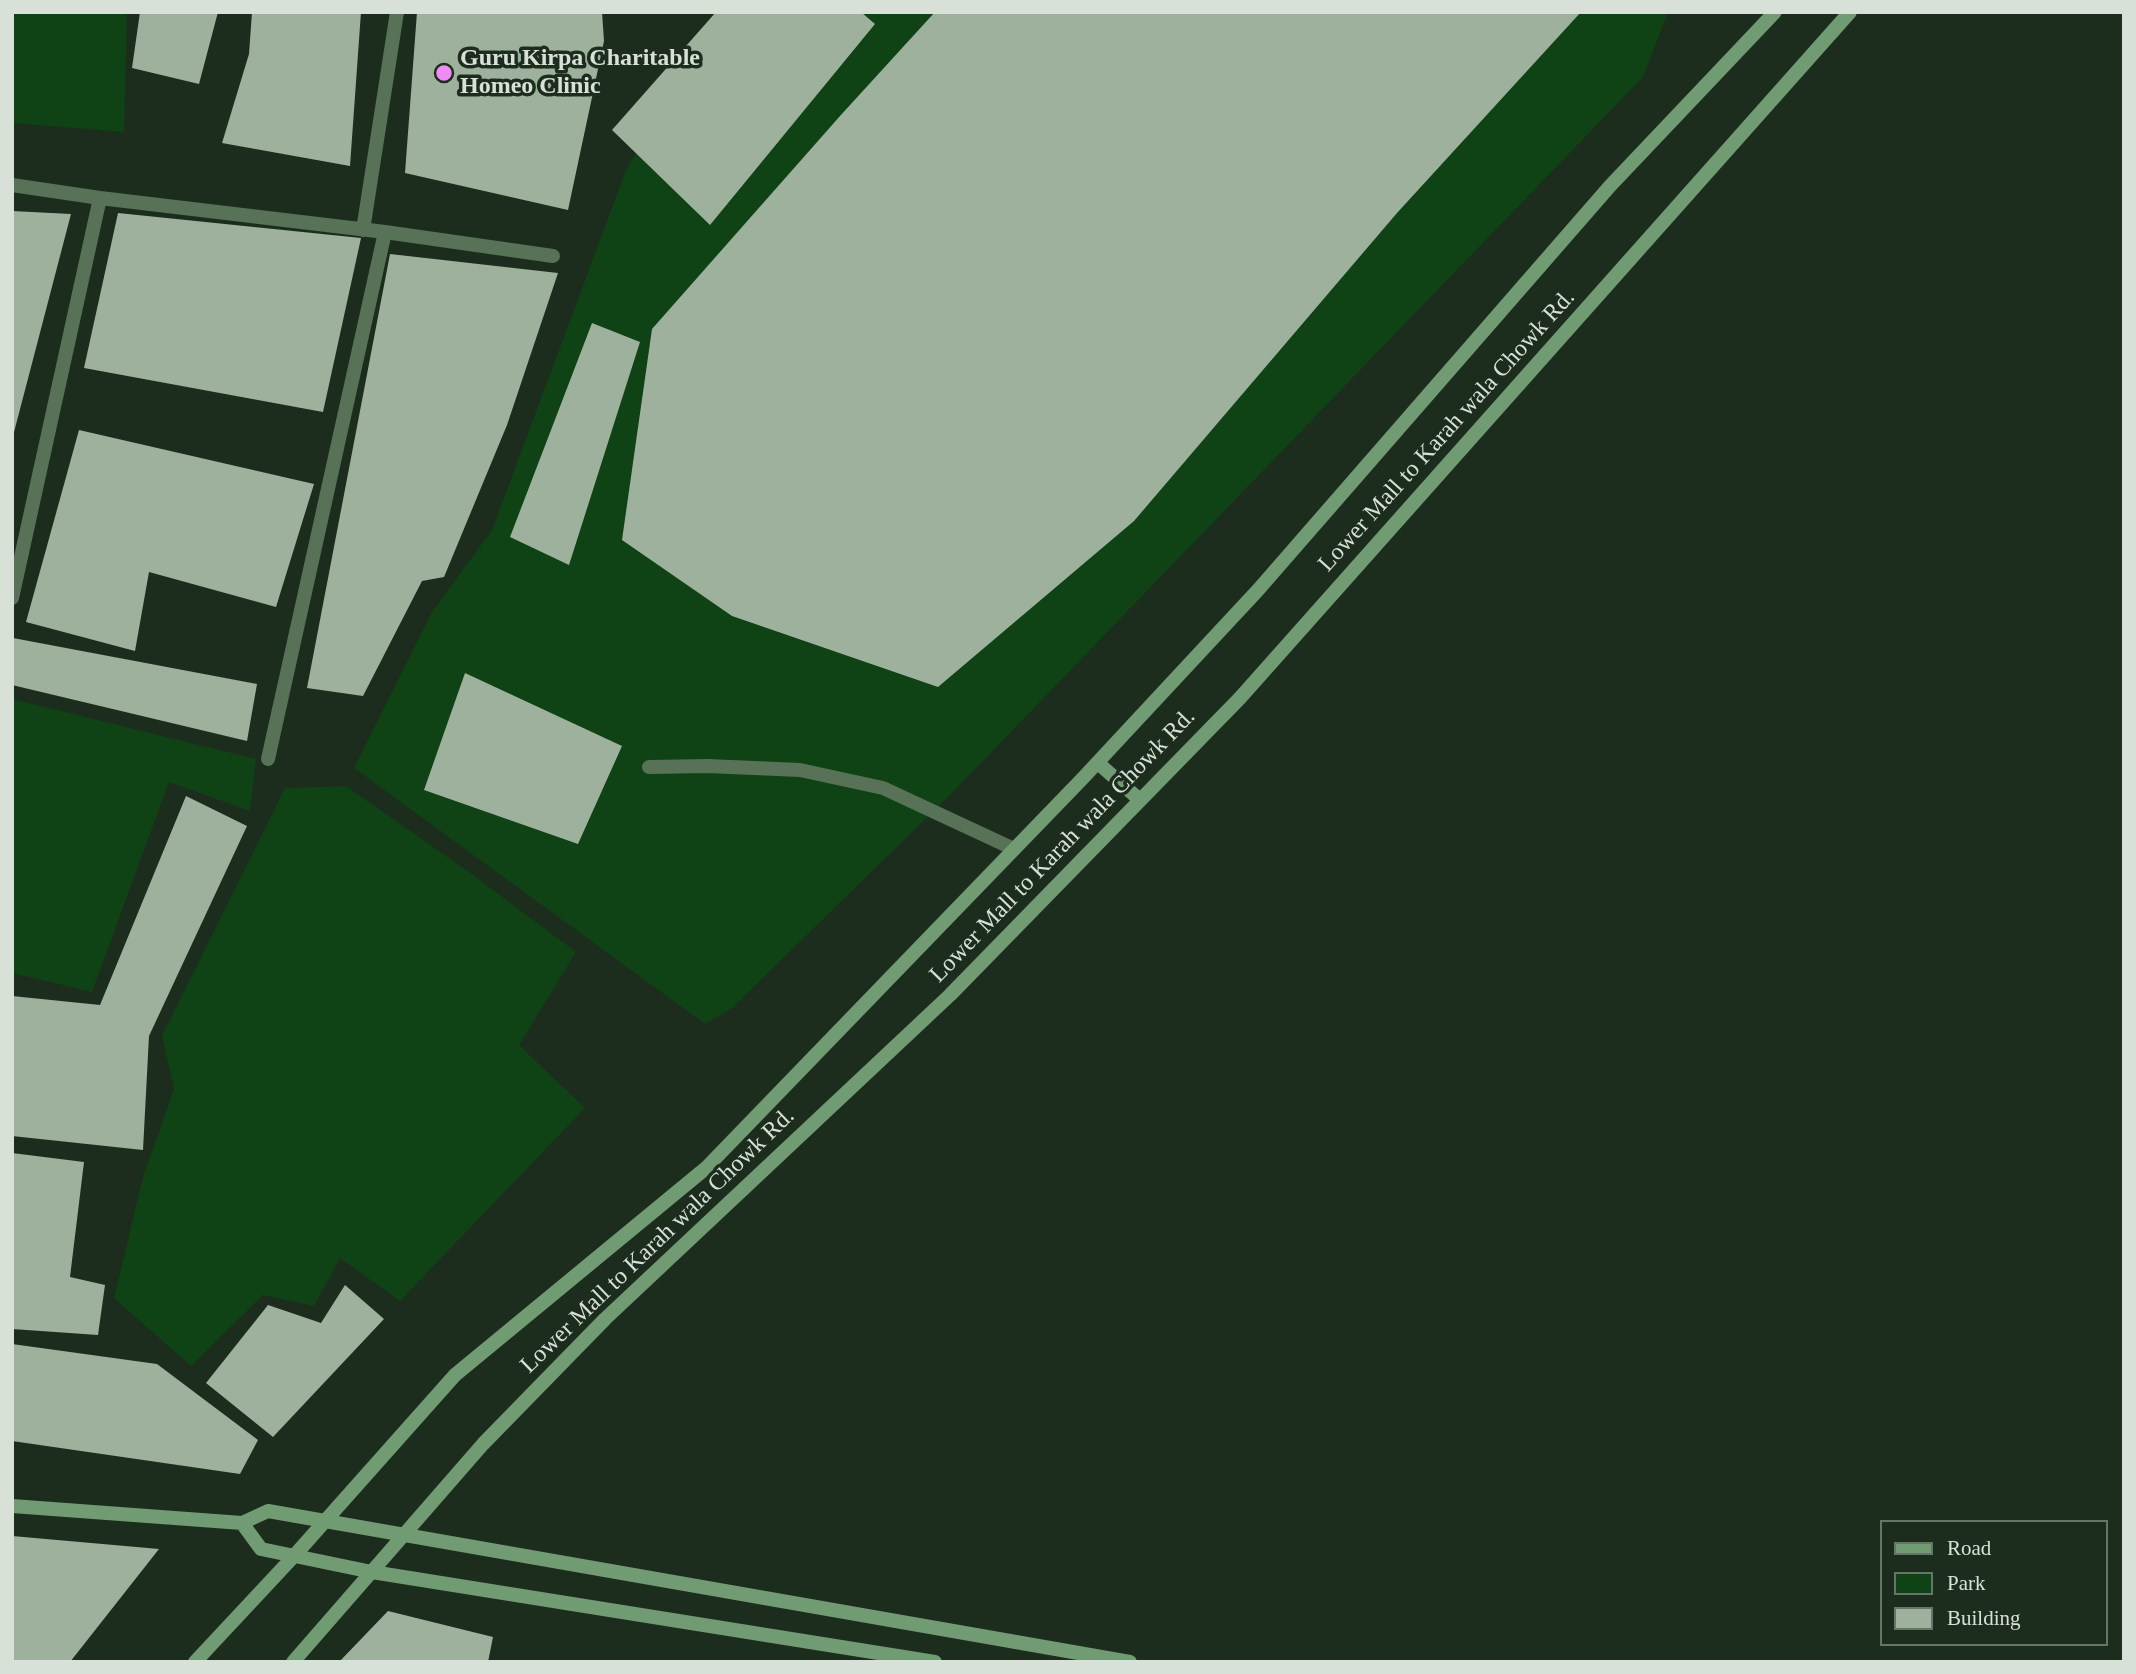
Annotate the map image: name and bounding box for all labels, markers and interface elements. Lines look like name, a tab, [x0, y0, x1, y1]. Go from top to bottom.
place label: Guru Kirpa Charitable Homeo Clinic	[460, 45, 700, 101]
marker: Guru Kirpa Charitable Homeo Clinic	[434, 63, 454, 83]
street label: Lower Mall to Karah wala Chowk Rd.	[1313, 284, 1581, 578]
street label: Lower Mall to Karah wala Chowk Rd.	[924, 703, 1202, 989]
street label: Lower Mall to Karah wala Chowk Rd.	[515, 1102, 801, 1380]
legend	[1881, 1520, 2108, 1646]
text: Road	[1947, 1536, 1991, 1560]
text: Park	[1947, 1571, 1986, 1595]
text: Building	[1947, 1606, 2021, 1630]

